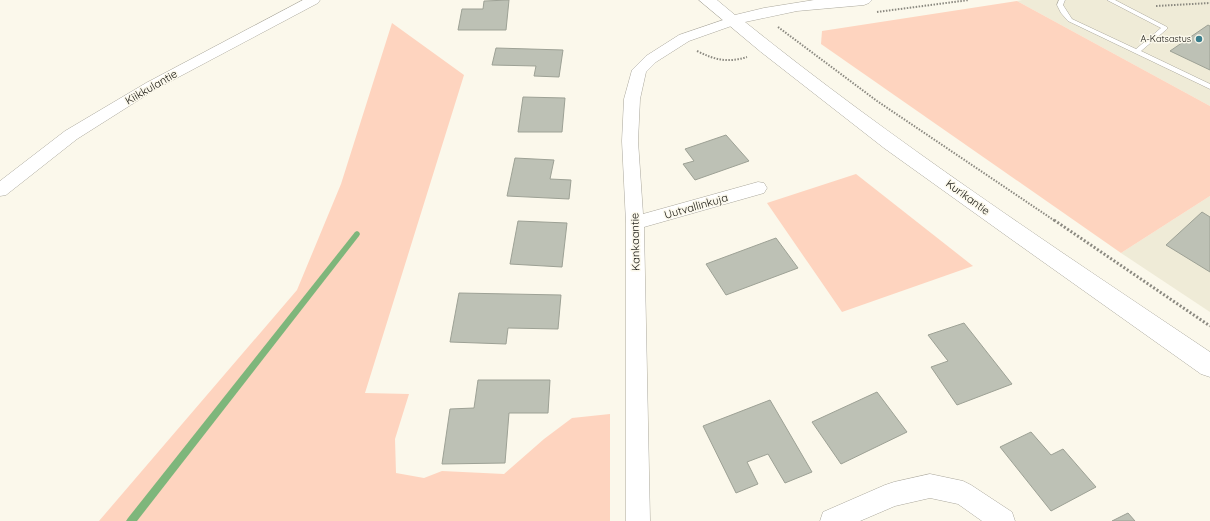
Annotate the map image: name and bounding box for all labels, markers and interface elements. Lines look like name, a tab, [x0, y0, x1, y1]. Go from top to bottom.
place label: A-Katsastus	[1141, 33, 1191, 44]
marker: A-Katsastus	[1194, 34, 1204, 44]
street label: Kiikkulantie	[122, 66, 180, 108]
street label: Kurikantie	[943, 176, 993, 218]
street label: Uutvallinkuja	[662, 190, 730, 222]
street label: Kankaantie	[627, 213, 643, 271]

